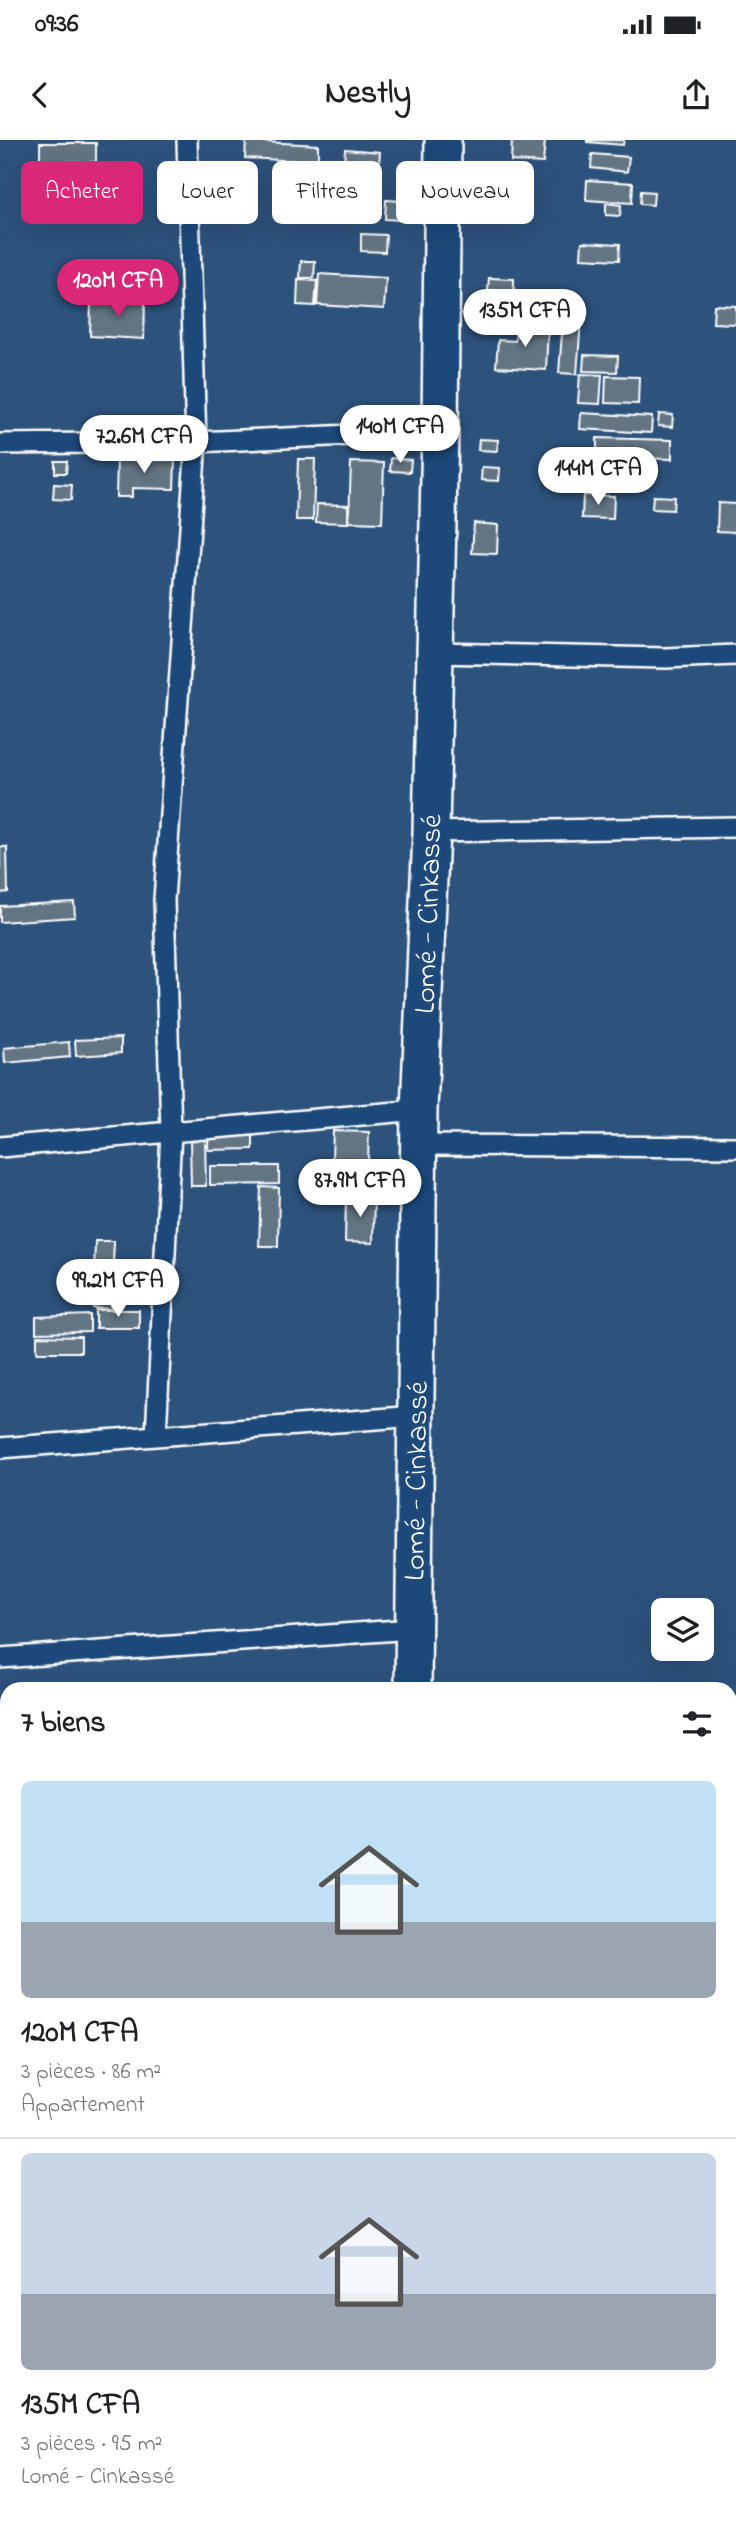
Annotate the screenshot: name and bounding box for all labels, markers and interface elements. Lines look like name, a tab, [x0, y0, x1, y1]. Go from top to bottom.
text: 09:36	[35, 6, 78, 44]
text: Nestly	[325, 71, 411, 118]
icon: back	[21, 76, 59, 114]
icon: share	[677, 76, 715, 114]
chip: Acheter	[21, 161, 143, 224]
chip: Louer	[157, 161, 258, 224]
chip: Filtres	[272, 161, 382, 224]
chip: Nouveau	[396, 161, 534, 224]
pin: 120M CFA	[46, 260, 190, 319]
text: 120M CFA	[73, 265, 163, 298]
pin: 135M CFA	[453, 290, 597, 349]
text: 135M CFA	[479, 295, 571, 328]
pin: 140M CFA	[328, 406, 472, 465]
text: 140M CFA	[356, 411, 444, 444]
pin: 72.6M CFA	[64, 416, 224, 475]
text: 72.6M CFA	[95, 421, 193, 454]
pin: 144M CFA	[526, 448, 670, 507]
text: 144M CFA	[554, 453, 642, 486]
street label: Lomé - Cinkassé	[405, 813, 455, 1015]
pin: 87.9M CFA	[280, 1160, 440, 1219]
text: 87.9M CFA	[314, 1165, 406, 1198]
pin: 99.2M CFA	[38, 1260, 198, 1319]
text: 99.2M CFA	[72, 1265, 164, 1298]
street label: Lomé - Cinkassé	[394, 1380, 442, 1581]
map controls	[651, 1598, 714, 1661]
button: layers	[651, 1598, 714, 1661]
text: 7 biens	[21, 1702, 106, 1746]
icon: filters	[678, 1705, 716, 1743]
icon: home	[306, 1827, 432, 1953]
text: 120M CFA	[21, 2012, 139, 2056]
text: 3 pièces · 86 m²	[21, 2056, 161, 2089]
text: Appartement	[21, 2089, 145, 2122]
icon: home	[306, 2199, 432, 2325]
text: 135M CFA	[21, 2384, 140, 2428]
text: 3 pièces · 95 m²	[21, 2428, 162, 2461]
text: Lomé - Cinkassé	[21, 2461, 174, 2494]

